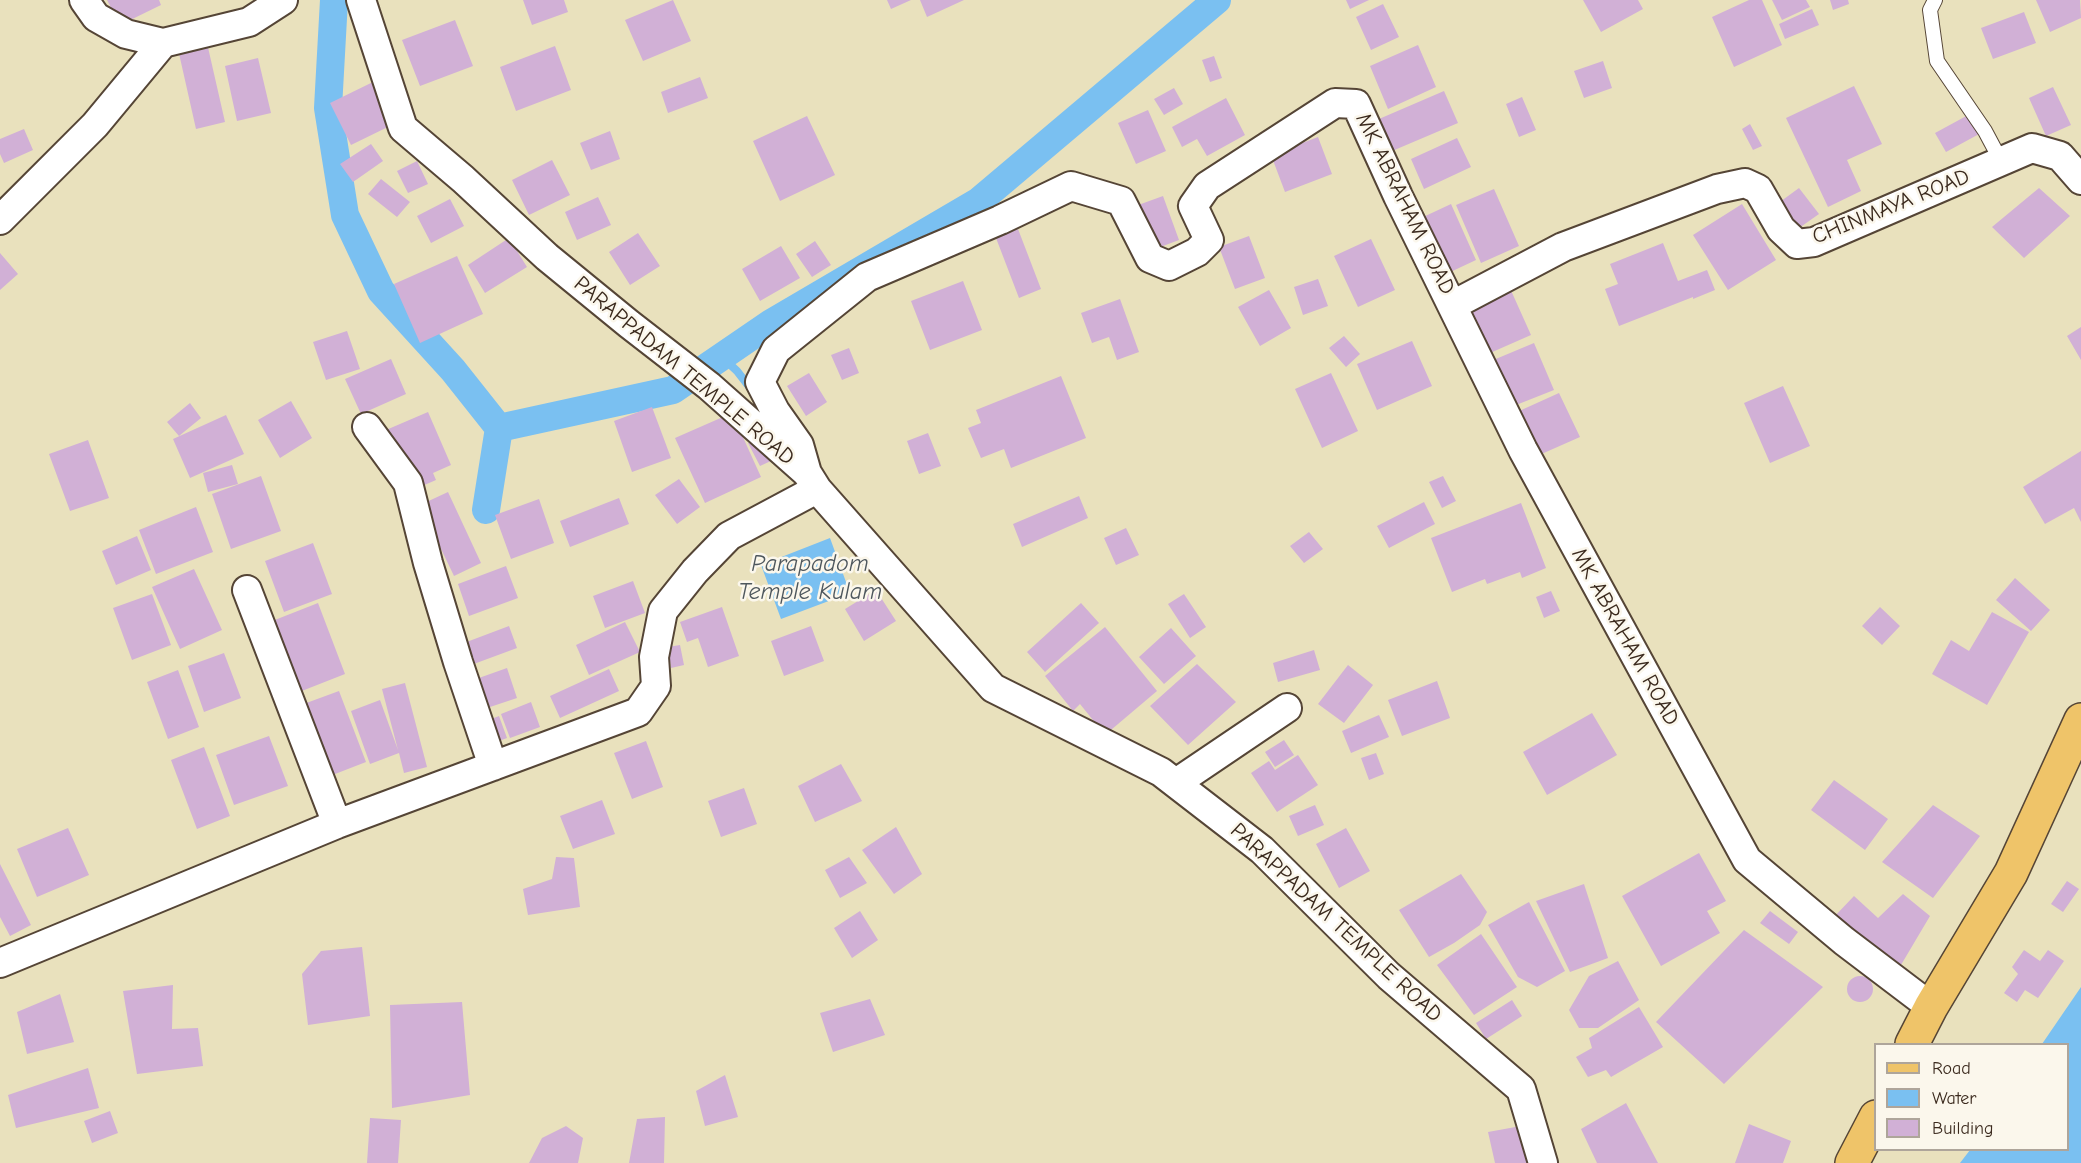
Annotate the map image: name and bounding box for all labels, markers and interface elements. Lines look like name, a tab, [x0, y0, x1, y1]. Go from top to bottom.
street label: MK ABRAHAM ROAD	[1350, 109, 1460, 299]
street label: CHINMAYA ROAD	[1808, 163, 1974, 251]
street label: PARAPPADAM TEMPLE ROAD	[568, 271, 800, 471]
street label: MK ABRAHAM ROAD	[1565, 544, 1685, 730]
water label: Parapadom Temple Kulam	[738, 550, 882, 606]
street label: PARAPPADAM TEMPLE ROAD	[1225, 818, 1447, 1028]
legend	[1874, 1043, 2069, 1151]
text: Road	[1932, 1058, 1971, 1079]
text: Water	[1932, 1088, 1976, 1109]
text: Building	[1932, 1118, 1994, 1139]

